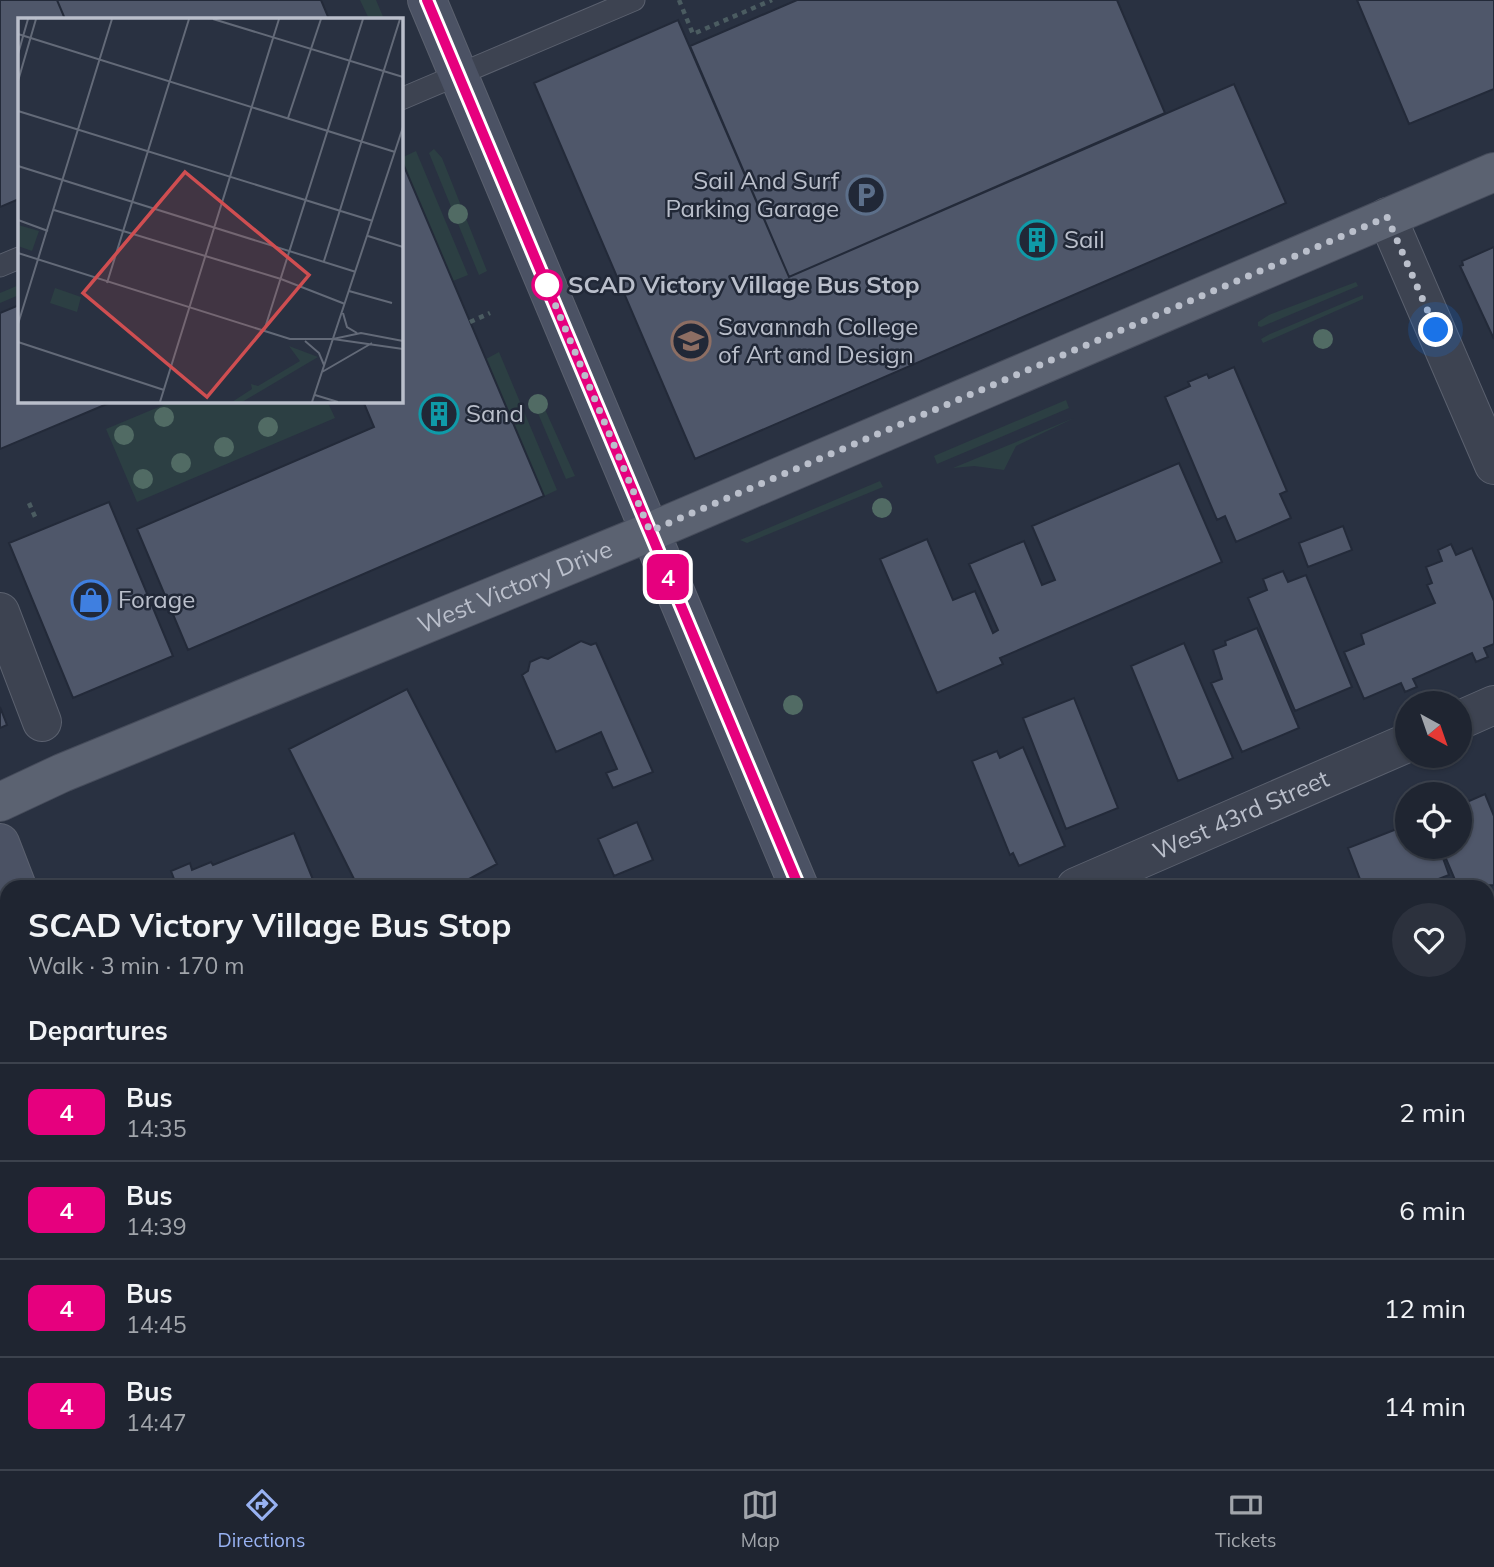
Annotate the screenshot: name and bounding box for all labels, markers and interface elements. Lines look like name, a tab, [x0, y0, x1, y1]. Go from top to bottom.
inset map	[18, 18, 402, 402]
place label: Sail And Surf Parking Garage	[666, 165, 840, 223]
parking icon: Sail And Surf Parking Garage	[845, 174, 887, 216]
building icon: Sail	[1016, 219, 1058, 261]
place label: Sail	[1064, 224, 1105, 254]
place label: SCAD Victory Village Bus Stop	[568, 269, 920, 299]
marker: SCAD Victory Village Bus Stop	[532, 270, 562, 300]
place label: Savannah College of Art and Design	[718, 311, 918, 369]
your location	[1418, 312, 1453, 347]
school or university icon: Savannah College of Art and Design	[670, 320, 712, 362]
building icon: Sand	[418, 393, 460, 435]
place label: Sand	[466, 398, 524, 428]
street label: West Victory Drive	[413, 533, 616, 640]
line badge: 4	[645, 554, 691, 600]
text: 4	[661, 562, 675, 592]
shop icon: Forage	[70, 579, 112, 621]
place label: Forage	[118, 584, 195, 614]
north arrow	[1395, 691, 1472, 768]
map controls	[1395, 691, 1472, 859]
street label: West 43rd Street	[1148, 763, 1333, 866]
button: locate	[1395, 782, 1472, 859]
button: heart	[1392, 903, 1466, 977]
text: SCAD Victory Village Bus Stop	[28, 904, 511, 945]
text: Walk · 3 min · 170 m	[28, 951, 245, 980]
text: Departures	[28, 1014, 168, 1047]
text: Bus	[126, 1081, 172, 1114]
text: 2 min	[1399, 1096, 1466, 1129]
text: 4	[59, 1097, 74, 1127]
text: 14:35	[126, 1114, 186, 1143]
text: Bus	[126, 1179, 172, 1212]
text: 6 min	[1399, 1194, 1466, 1227]
text: 4	[59, 1195, 74, 1225]
text: 14:39	[126, 1212, 186, 1241]
text: Bus	[126, 1277, 172, 1310]
text: 12 min	[1384, 1292, 1466, 1325]
text: 4	[59, 1293, 74, 1323]
text: 14:45	[126, 1310, 186, 1339]
text: Bus	[126, 1375, 172, 1408]
text: 14 min	[1384, 1390, 1466, 1423]
text: 4	[59, 1391, 74, 1421]
text: 14:47	[126, 1408, 186, 1437]
tab: Directions	[218, 1486, 305, 1552]
tab: Map	[741, 1486, 780, 1552]
tab: Tickets	[1215, 1486, 1276, 1552]

